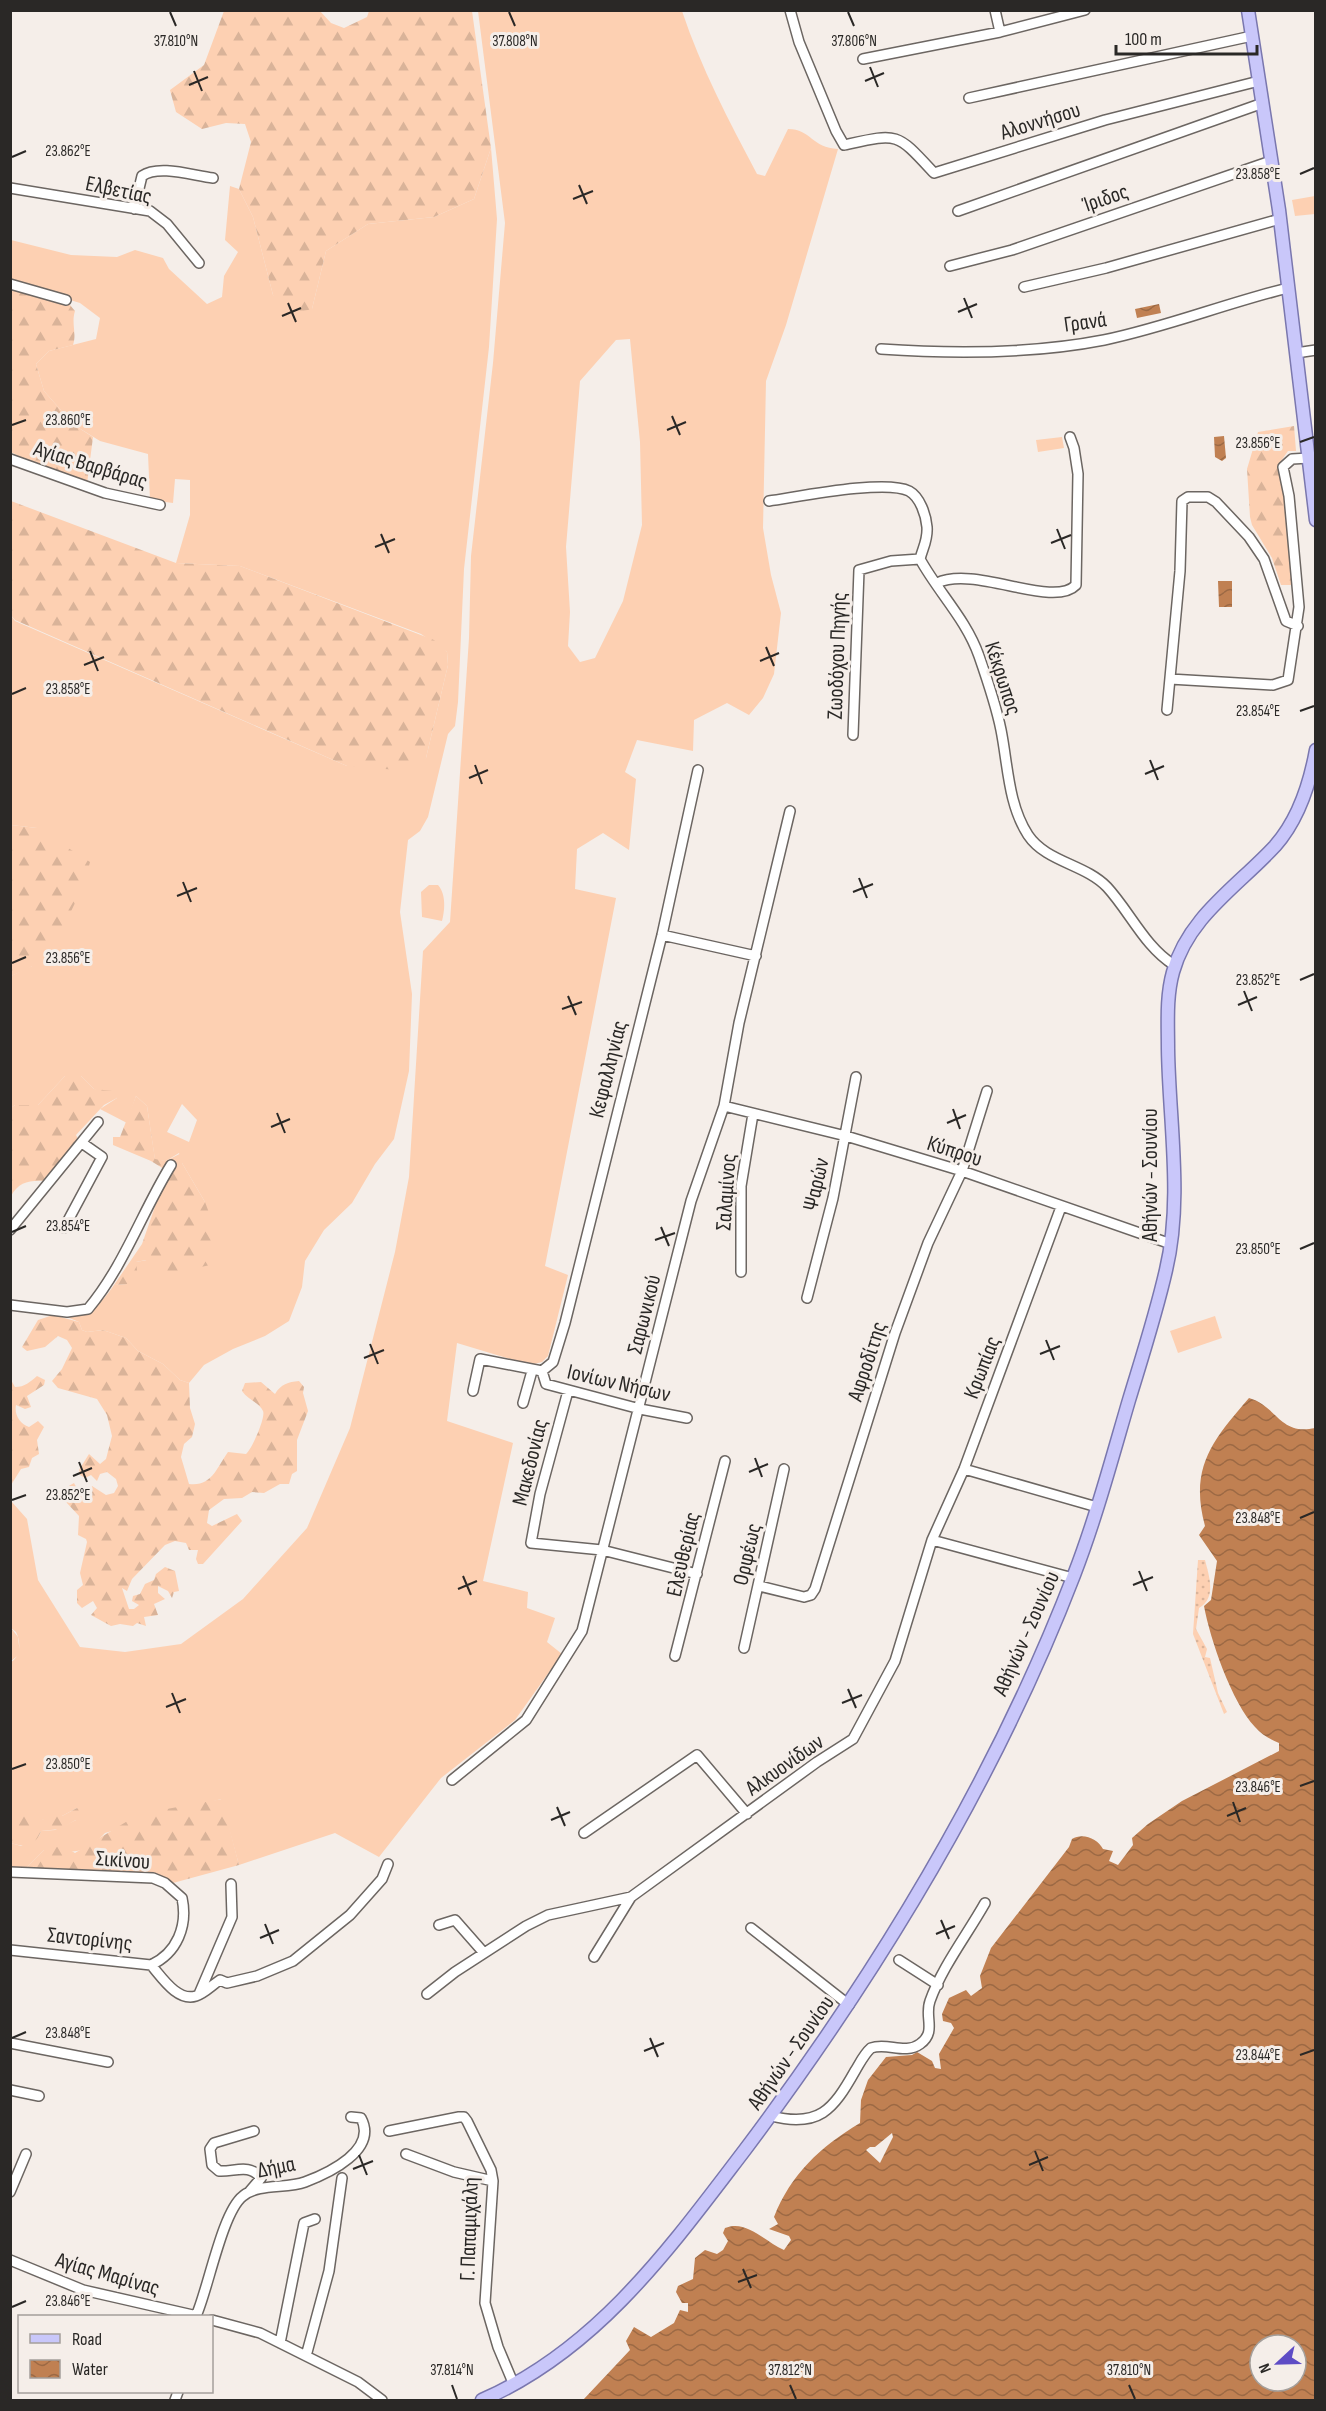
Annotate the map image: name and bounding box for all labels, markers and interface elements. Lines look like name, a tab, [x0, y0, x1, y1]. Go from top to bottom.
scale bar	[1116, 18, 1257, 56]
text: 100 m	[1125, 29, 1162, 50]
text: 37.810°N	[154, 32, 198, 51]
text: 37.808°N	[492, 32, 538, 51]
text: 37.806°N	[831, 32, 877, 51]
street label: Αλοννήσου	[996, 96, 1084, 147]
text: 23.862°E	[45, 142, 91, 161]
text: 23.858°E	[1236, 165, 1280, 184]
street label: Ελβετίας	[83, 170, 154, 211]
street label: Ίριδος	[1078, 178, 1132, 219]
street label: Γρανά	[1062, 306, 1109, 339]
text: 23.860°E	[45, 411, 91, 430]
text: 23.856°E	[1235, 434, 1281, 453]
street label: Αγίας Βαρβάρας	[30, 435, 151, 496]
street label: Ζωοδόχου Πηγής	[822, 592, 853, 720]
street label: Κέκρωπος	[978, 638, 1027, 719]
text: 23.858°E	[46, 680, 90, 699]
text: 23.854°E	[1236, 702, 1280, 721]
text: 23.856°E	[45, 949, 91, 968]
text: 23.852°E	[1236, 971, 1280, 990]
street label: Κεφαλληνίας	[583, 1018, 634, 1121]
street label: Αθήνών - Σουνίου	[1137, 1108, 1164, 1243]
street label: Κύπρου	[923, 1130, 986, 1173]
street label: Σαλαμίνος	[710, 1153, 743, 1231]
street label: Ψαρών	[797, 1155, 836, 1213]
text: 23.854°E	[46, 1217, 90, 1236]
text: 23.850°E	[1235, 1240, 1281, 1259]
street label: Σαρωνικού	[622, 1272, 667, 1357]
street label: Αφροδίτης	[842, 1318, 893, 1406]
street label: Κρωπίας	[958, 1332, 1007, 1403]
street label: Ιονίων Νήσων	[565, 1359, 673, 1408]
street label: Μακεδονίας	[507, 1416, 554, 1508]
text: 23.852°E	[46, 1486, 90, 1505]
street label: Ελευθερίας	[661, 1509, 706, 1599]
text: 23.848°E	[1235, 1509, 1281, 1528]
street label: Ορφέως	[727, 1521, 768, 1588]
street label: Αθήνών - Σουνίου	[986, 1567, 1066, 1701]
street label: Αλκυονίδων	[740, 1728, 829, 1802]
text: 23.850°E	[45, 1755, 91, 1774]
text: 23.846°E	[1235, 1778, 1281, 1797]
street label: Σικίνου	[95, 1845, 151, 1876]
street label: Σαντορίνης	[46, 1922, 134, 1957]
street label: Αθήνών - Σουνίου	[741, 1990, 841, 2116]
text: 23.848°E	[45, 2024, 91, 2043]
text: 23.844°E	[1236, 2046, 1280, 2065]
street label: Δήμα	[255, 2150, 298, 2184]
street label: Γ. Παπαμιχάλη	[454, 2177, 485, 2281]
street label: Αγίας Μαρίνας	[51, 2246, 163, 2302]
text: 23.846°E	[45, 2292, 91, 2311]
legend	[18, 2315, 213, 2393]
text: Road	[72, 2329, 102, 2350]
north arrow	[1248, 2333, 1308, 2393]
text: Water	[72, 2359, 108, 2380]
text: 37.814°N	[430, 2361, 474, 2380]
text: 37.812°N	[768, 2361, 812, 2380]
text: 37.810°N	[1107, 2361, 1151, 2380]
text: N	[1255, 2361, 1276, 2376]

